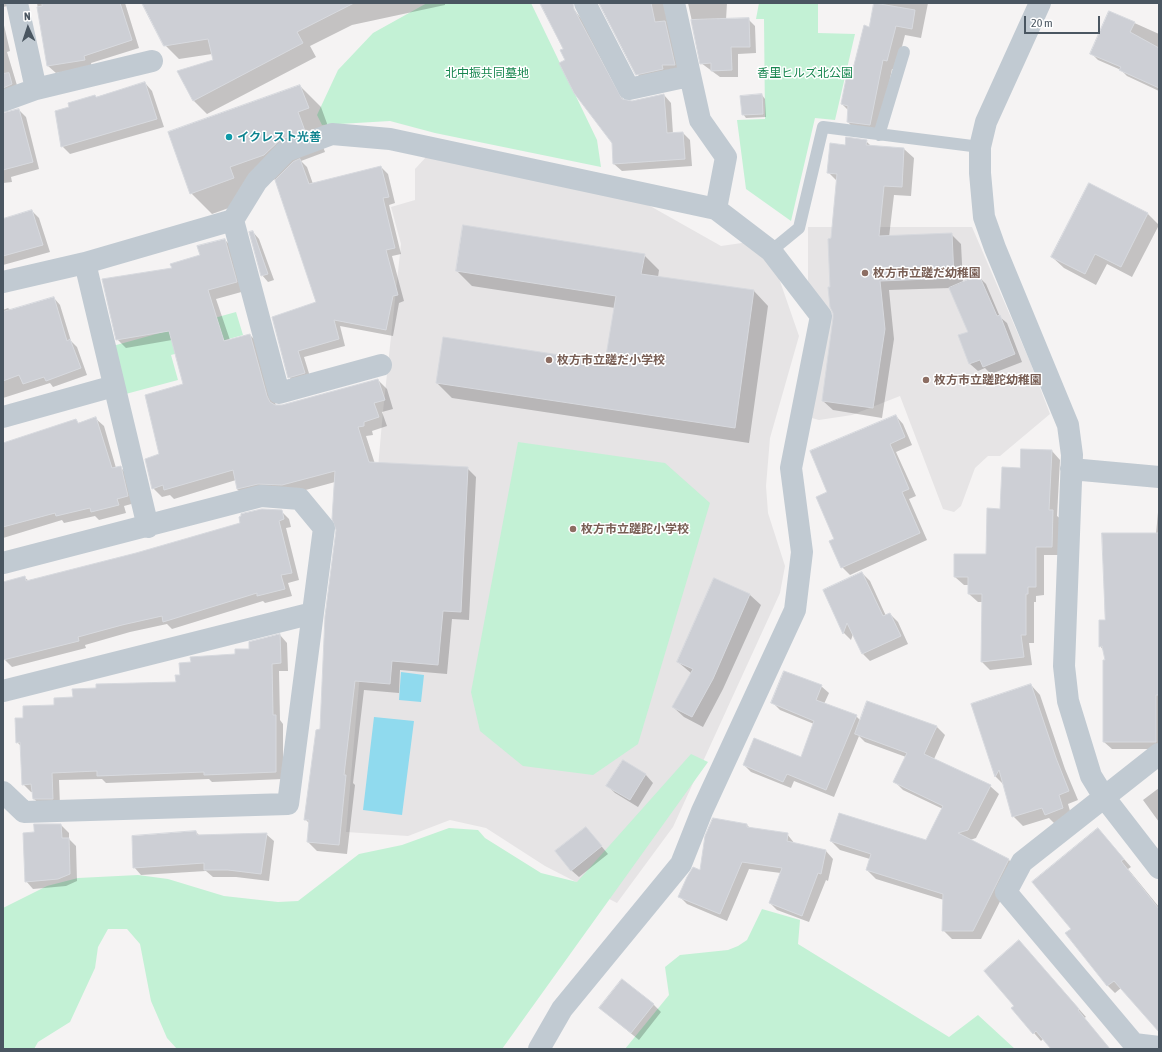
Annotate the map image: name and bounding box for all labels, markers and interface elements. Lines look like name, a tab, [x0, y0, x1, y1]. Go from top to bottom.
north arrow	[8, 8, 48, 48]
scale bar	[1026, 8, 1102, 34]
text: N	[24, 10, 31, 22]
text: 20 m	[1031, 16, 1053, 30]
park label: 北中振共同墓地	[445, 66, 529, 80]
park label: 香里ヒルズ北公園	[757, 66, 853, 80]
place label: イクレスト光善	[237, 130, 321, 144]
marker: イクレスト光善	[224, 132, 234, 142]
place label: 枚方市立蹉だ幼稚園	[873, 266, 981, 280]
marker: 枚方市立蹉だ幼稚園	[860, 268, 870, 278]
place label: 枚方市立蹉だ小学校	[557, 353, 665, 367]
marker: 枚方市立蹉だ小学校	[544, 355, 554, 365]
place label: 枚方市立蹉跎幼稚園	[934, 373, 1042, 387]
marker: 枚方市立蹉跎幼稚園	[921, 375, 931, 385]
place label: 枚方市立蹉跎小学校	[581, 522, 689, 536]
marker: 枚方市立蹉跎小学校	[568, 524, 578, 534]

